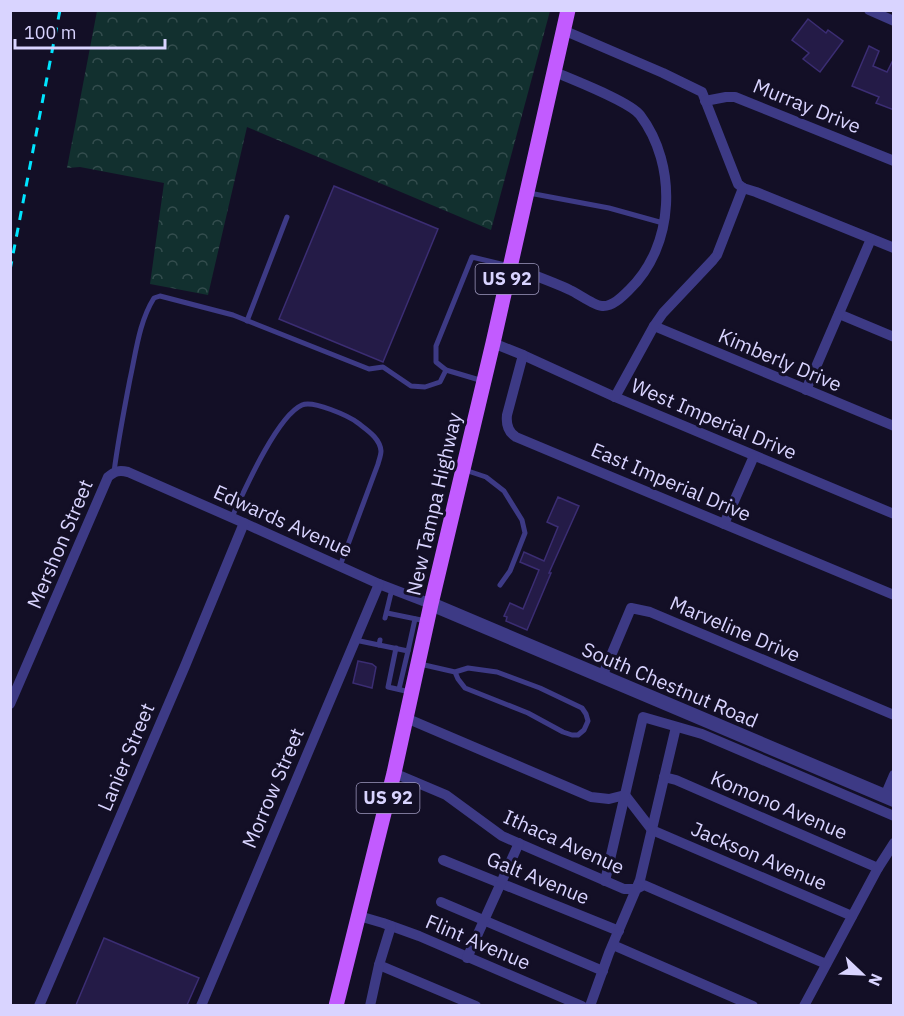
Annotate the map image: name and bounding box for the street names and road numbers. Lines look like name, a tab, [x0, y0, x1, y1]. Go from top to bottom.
street label: Murray Drive	[749, 72, 865, 139]
road number: US 92	[476, 264, 538, 294]
street label: Kimberly Drive	[714, 321, 846, 398]
street label: West Imperial Drive	[627, 371, 801, 466]
street label: New Tampa Highway	[399, 410, 468, 598]
street label: East Imperial Drive	[587, 436, 755, 527]
street label: Mershon Street	[20, 475, 99, 613]
street label: Edwards Avenue	[210, 478, 357, 563]
street label: Marveline Drive	[666, 589, 804, 668]
street label: South Chestnut Road	[578, 635, 763, 734]
street label: Lanier Street	[91, 699, 160, 815]
street label: Morrow Street	[235, 724, 310, 852]
street label: Komono Avenue	[707, 764, 852, 846]
road number: US 92	[356, 783, 420, 813]
street label: Ithaca Avenue	[500, 803, 629, 880]
street label: Jackson Avenue	[687, 815, 831, 896]
street label: Galt Avenue	[483, 845, 594, 910]
street label: Flint Avenue	[422, 907, 535, 976]

